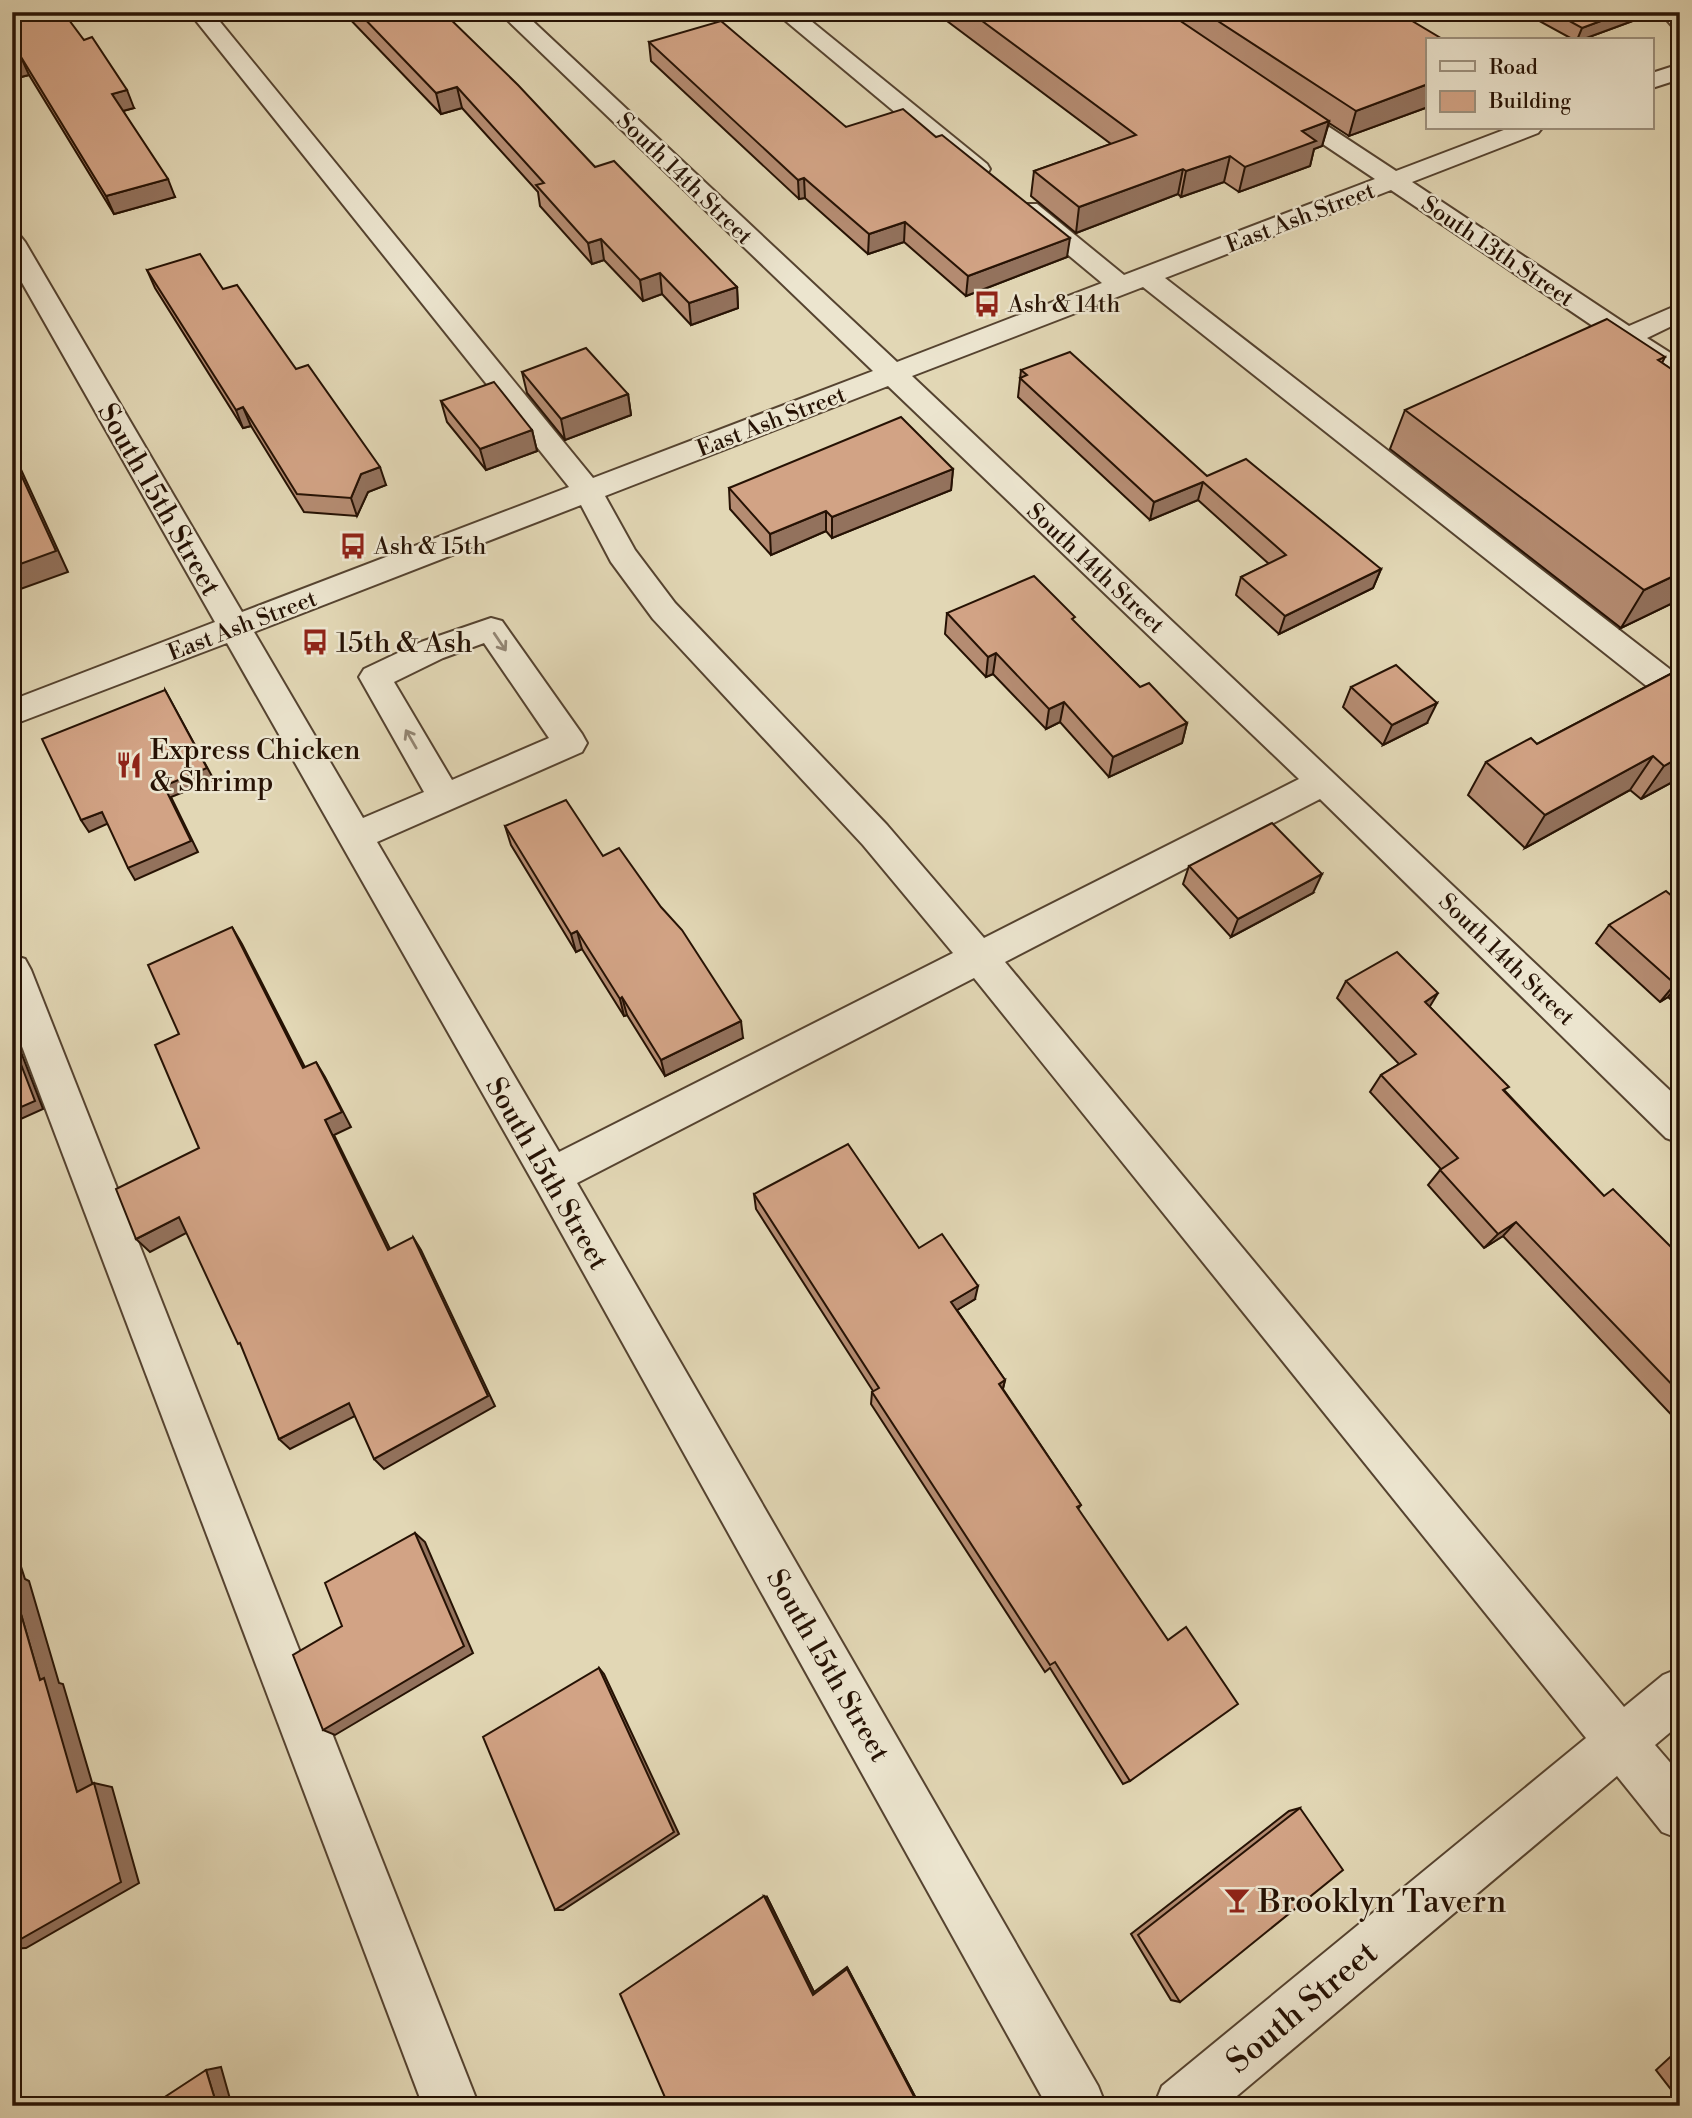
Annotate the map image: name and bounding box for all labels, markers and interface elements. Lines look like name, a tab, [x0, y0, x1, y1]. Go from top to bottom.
legend	[1426, 38, 1654, 130]
text: Road	[1489, 55, 1538, 81]
text: Building	[1488, 89, 1571, 115]
street label: South 14th Street	[611, 107, 758, 251]
street label: East Ash Street	[1222, 177, 1379, 259]
street label: South 13th Street	[1416, 190, 1579, 313]
bus stop icon: Ash & 14th	[972, 289, 1002, 319]
place label: Ash & 14th	[1007, 291, 1121, 319]
street label: East Ash Street	[693, 381, 850, 463]
street label: South 15th Street	[89, 397, 228, 602]
street label: South 14th Street	[1021, 498, 1170, 640]
bus stop icon: Ash & 15th	[338, 531, 368, 561]
place label: Ash & 15th	[373, 533, 486, 561]
street label: East Ash Street	[164, 585, 321, 667]
place label: 15th & Ash	[336, 626, 473, 661]
bus stop icon: 15th & Ash	[300, 627, 330, 657]
one-way arrow	[493, 631, 507, 651]
one-way arrow	[404, 729, 418, 749]
place label: Express Chicken & Shrimp	[150, 733, 361, 800]
restaurant icon: Express Chicken & Shrimp	[114, 750, 144, 780]
street label: South 14th Street	[1433, 888, 1580, 1032]
street label: South 15th Street	[477, 1071, 616, 1276]
street label: South 15th Street	[758, 1563, 897, 1768]
place label: Brooklyn Tavern	[1257, 1882, 1507, 1923]
bar icon: Brooklyn Tavern	[1222, 1885, 1252, 1915]
street label: South Street	[1219, 1933, 1387, 2083]

